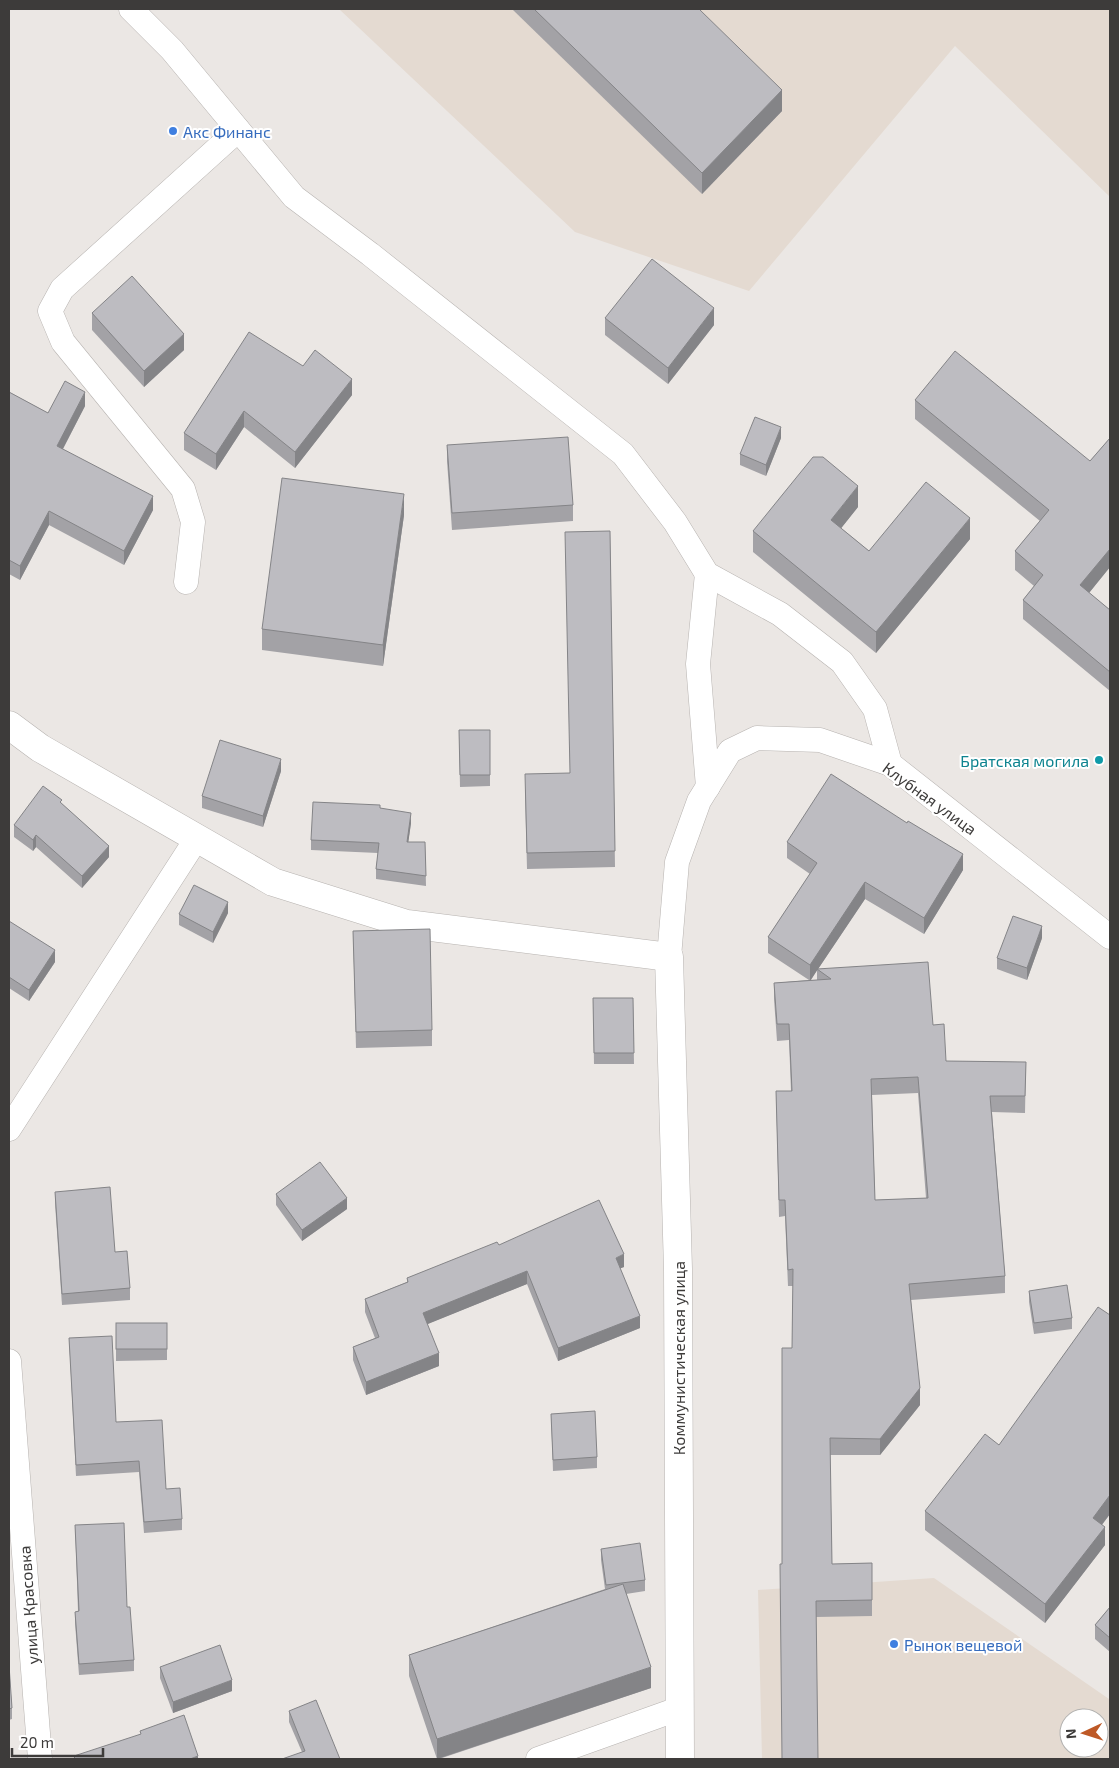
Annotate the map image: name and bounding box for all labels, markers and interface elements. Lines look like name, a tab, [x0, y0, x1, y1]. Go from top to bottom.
place label: Акс Финанс	[183, 122, 271, 141]
marker: Акс Финанс	[167, 125, 179, 137]
place label: Братская могила	[960, 751, 1089, 770]
marker: Братская могила	[1093, 754, 1105, 766]
street label: Клубная улица	[879, 758, 981, 839]
street label: Коммунистическая улица	[669, 1261, 689, 1455]
street label: улица Красовка	[14, 1545, 43, 1665]
place label: Рынок вещевой	[904, 1635, 1022, 1654]
marker: Рынок вещевой	[888, 1638, 900, 1650]
north arrow	[1059, 1708, 1109, 1758]
scale bar	[12, 1726, 104, 1758]
text: N	[1062, 1728, 1079, 1740]
text: 20 m	[20, 1733, 54, 1751]

